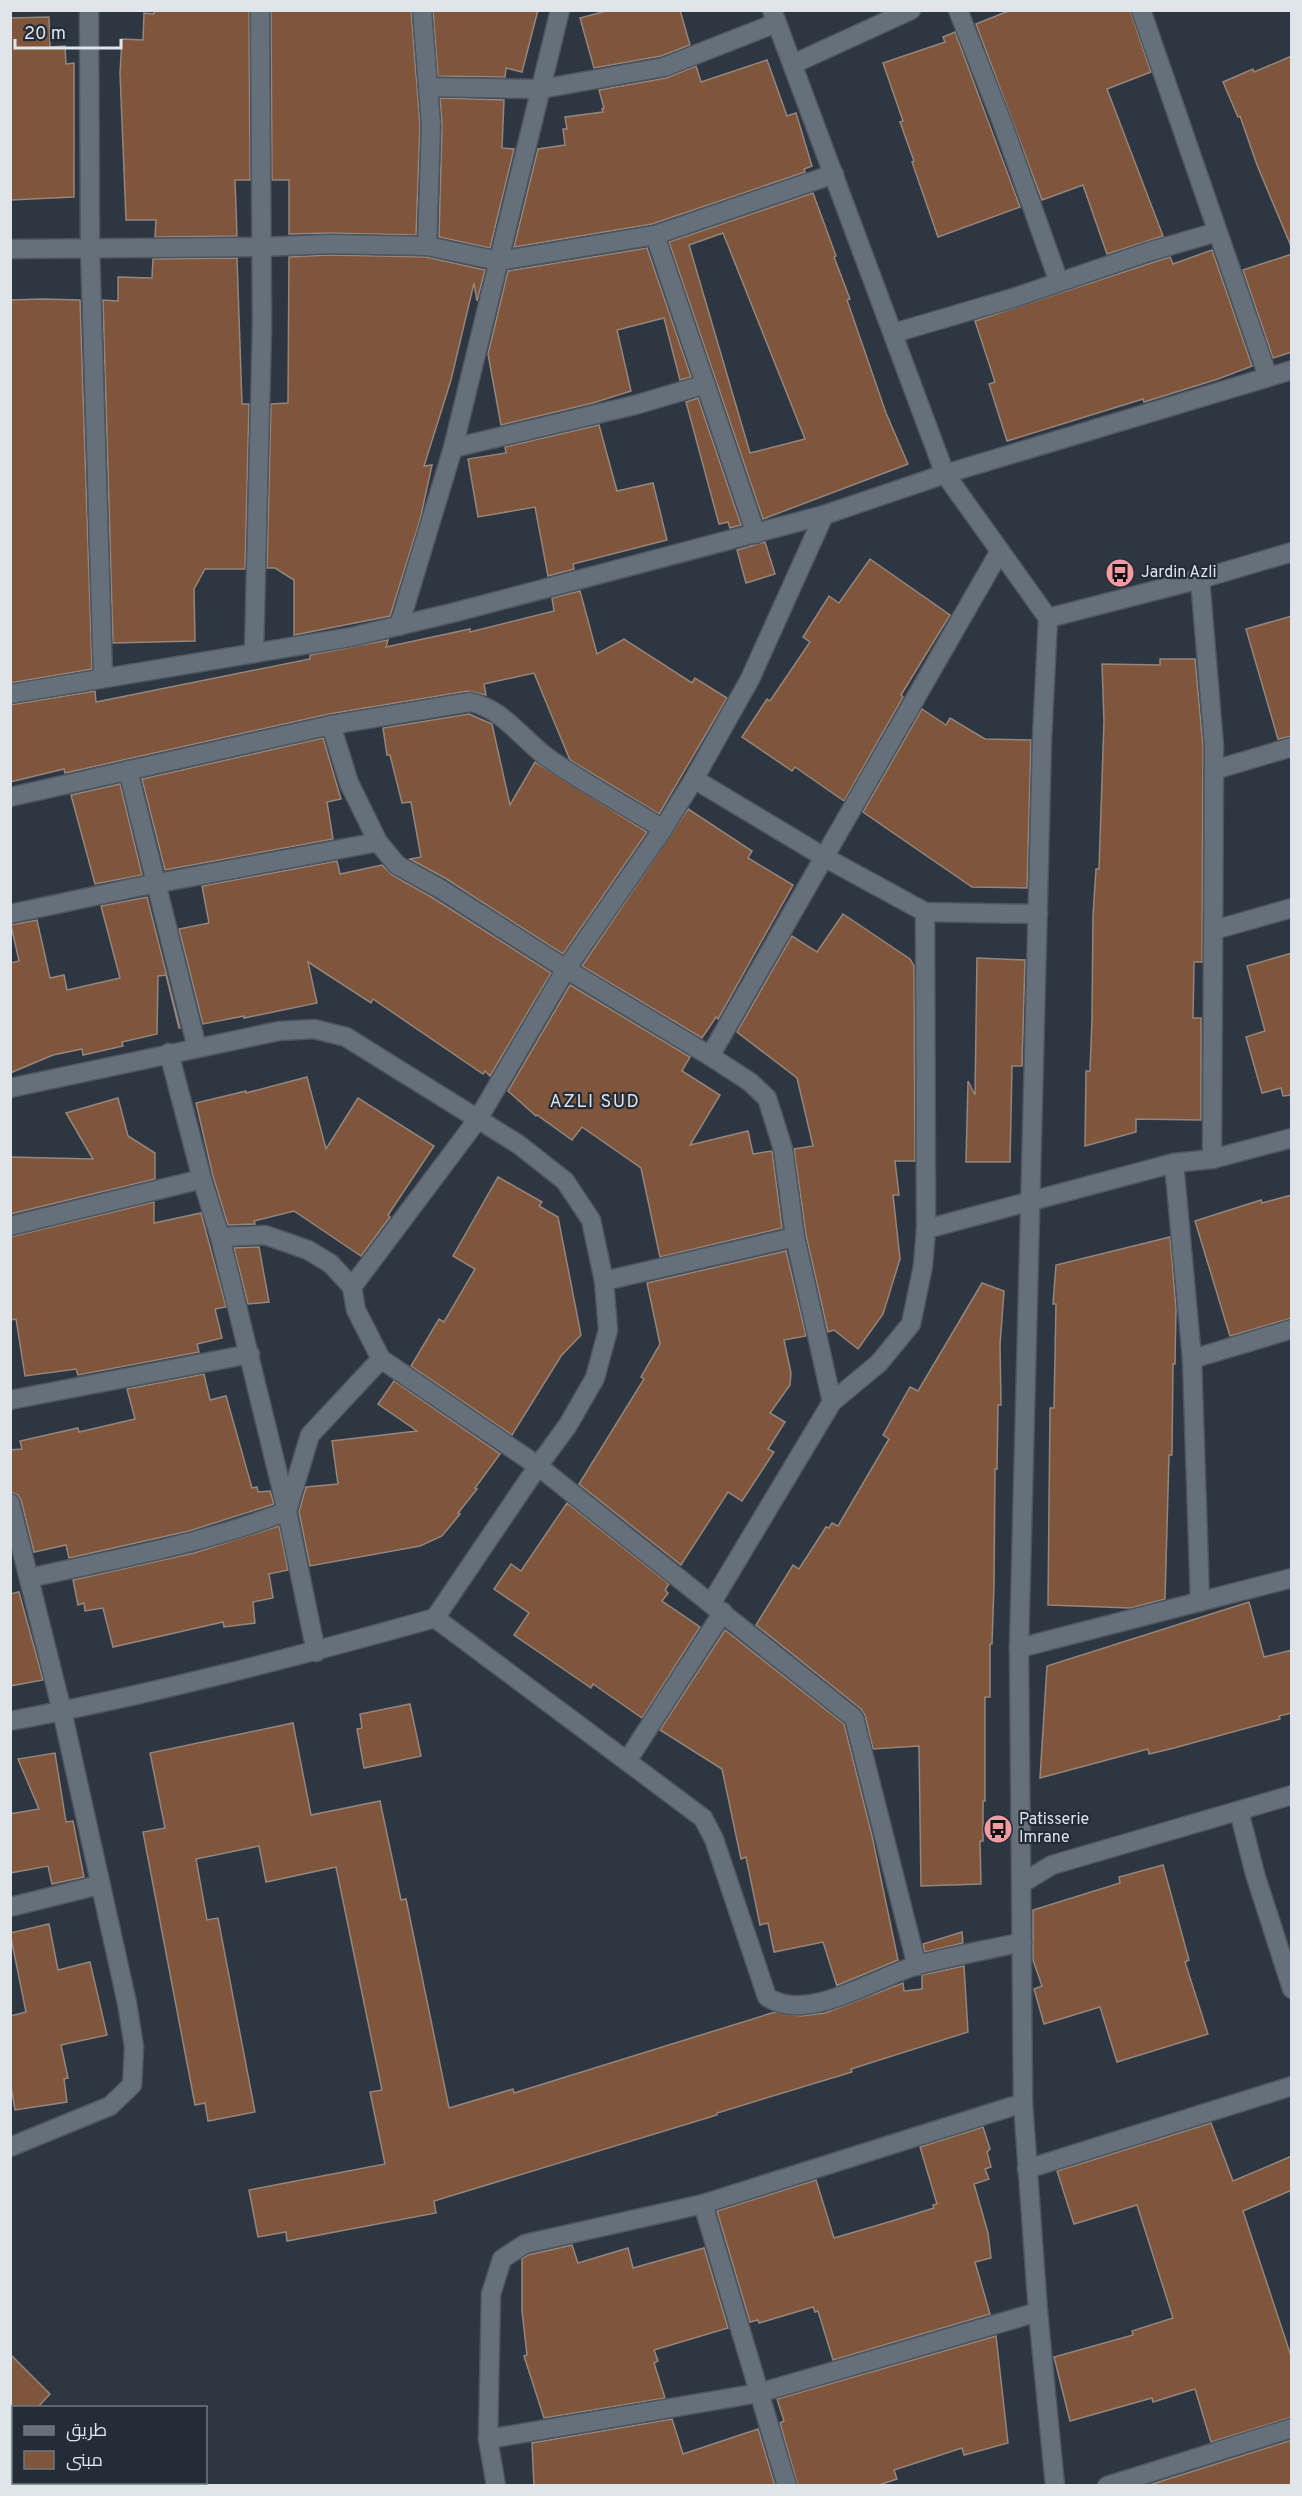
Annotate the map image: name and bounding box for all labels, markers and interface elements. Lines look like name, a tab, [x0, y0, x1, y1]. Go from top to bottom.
scale bar	[15, 12, 122, 50]
text: 20 m	[24, 23, 66, 46]
bus stop icon: Jardin Azli	[1104, 557, 1136, 589]
place label: Jardin Azli	[1141, 563, 1217, 583]
district label: AZLI SUD	[550, 1091, 640, 1114]
place label: Patisserie Imrane	[1019, 1810, 1089, 1848]
bus stop icon: Patisserie Imrane	[982, 1813, 1014, 1845]
legend	[12, 2406, 207, 2484]
text: طريق	[66, 2420, 107, 2443]
text: مبنى	[66, 2450, 103, 2473]

